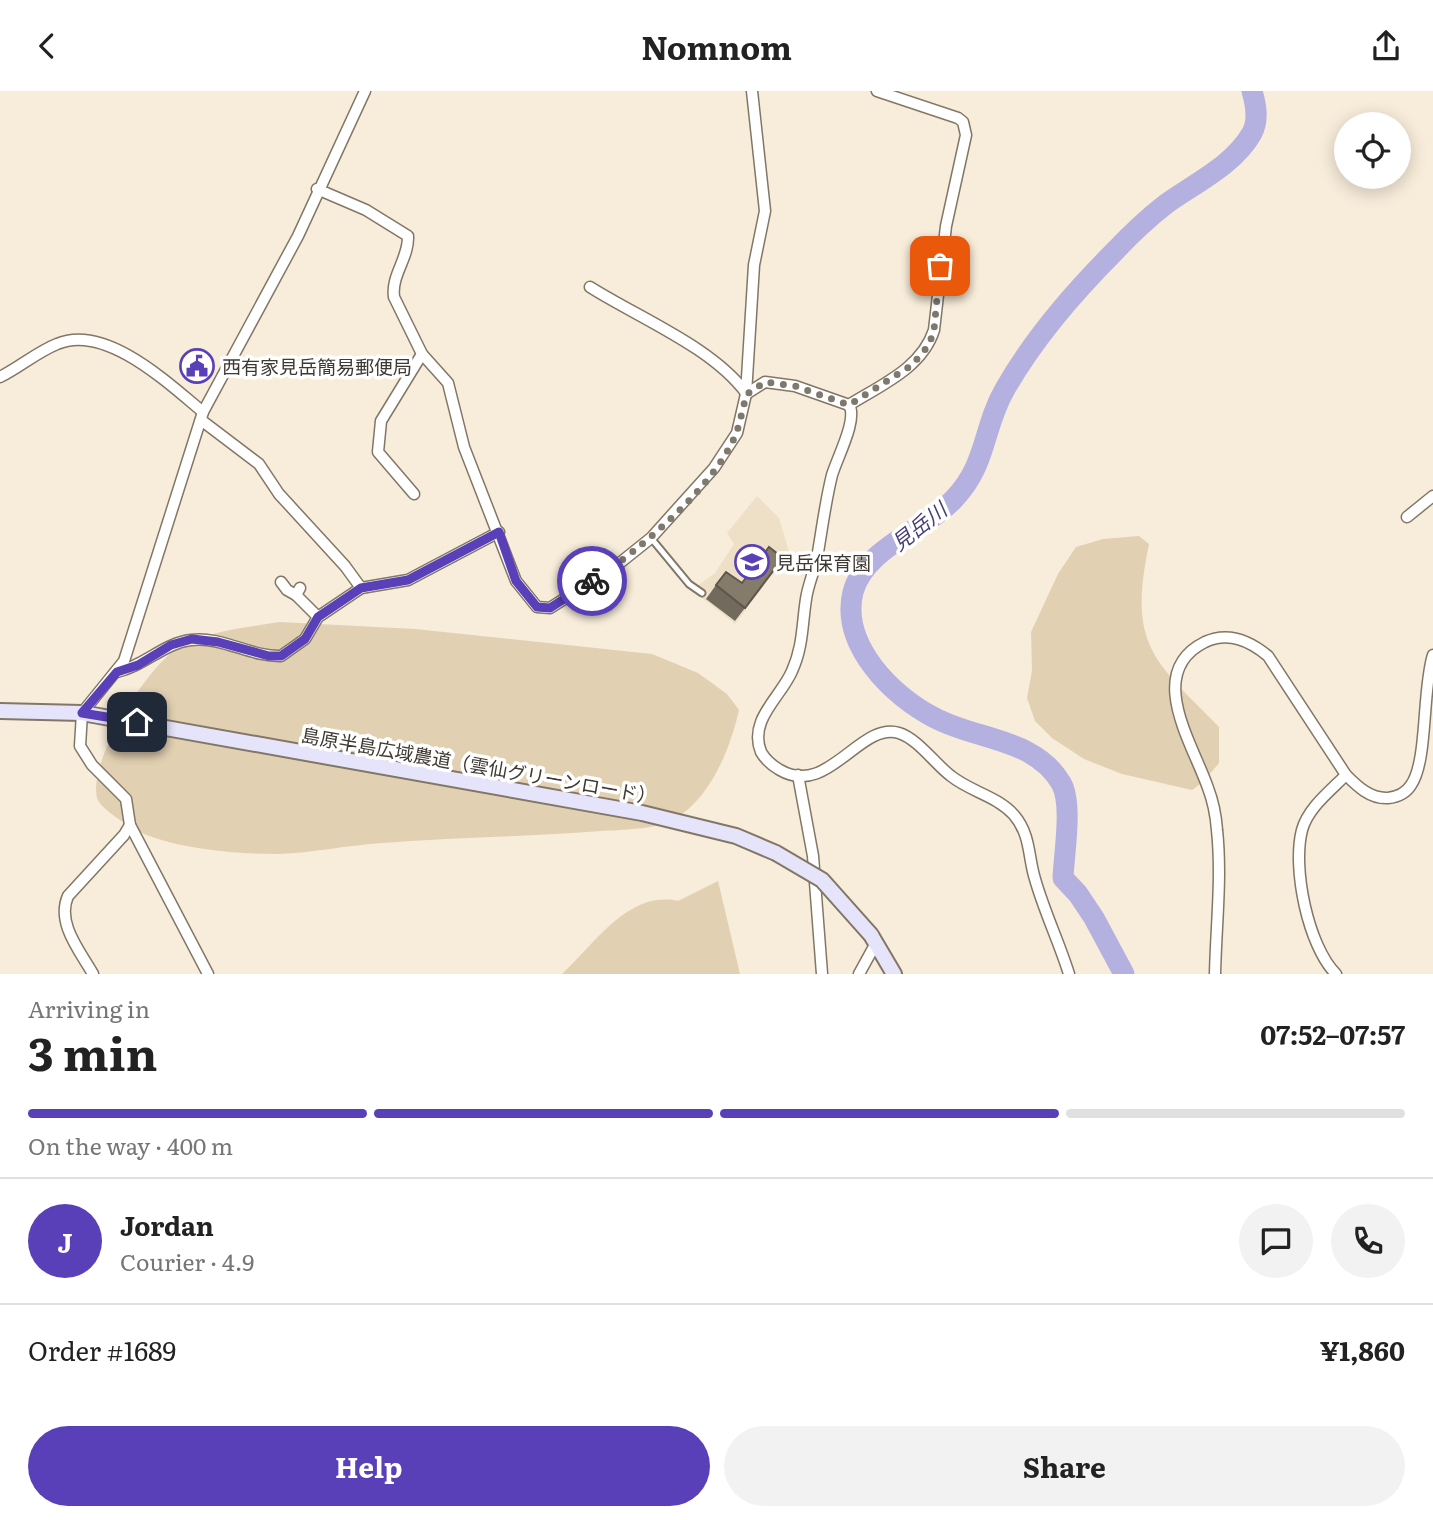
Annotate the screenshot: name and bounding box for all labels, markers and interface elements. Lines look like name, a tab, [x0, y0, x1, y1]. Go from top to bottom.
text: Nomnom	[641, 22, 792, 70]
icon: back	[28, 27, 66, 65]
icon: share	[1367, 27, 1405, 65]
map controls	[1334, 112, 1411, 189]
button: locate	[1334, 112, 1411, 189]
pin	[910, 236, 970, 296]
icon: bag	[921, 247, 959, 285]
public building icon: 西有家見岳簡易郵便局	[178, 347, 216, 385]
place label: 西有家見岳簡易郵便局	[222, 352, 412, 380]
water label: 見岳川	[884, 492, 954, 557]
school or university icon: 見岳保育園	[733, 543, 771, 581]
courier	[557, 546, 627, 616]
place label: 見岳保育園	[776, 548, 871, 576]
icon: bike	[573, 562, 611, 600]
pin	[107, 692, 167, 752]
icon: home	[118, 703, 156, 741]
street label: 島原半島広域農道（雲仙グリーンロード）	[299, 720, 659, 810]
text: Arriving in	[28, 991, 150, 1025]
text: 07:52–07:57	[1260, 1014, 1405, 1053]
text: 3 min	[28, 1017, 158, 1085]
text: On the way · 400 m	[28, 1128, 233, 1162]
button: chat	[1239, 1204, 1313, 1278]
button: phone	[1331, 1204, 1405, 1278]
text: Jordan	[120, 1205, 214, 1244]
text: J	[58, 1222, 72, 1261]
text: Courier · 4.9	[120, 1244, 254, 1278]
text: Order #1689	[28, 1330, 176, 1369]
text: ¥1,860	[1320, 1330, 1405, 1369]
button: Help	[28, 1426, 710, 1506]
button: Share	[724, 1426, 1405, 1506]

